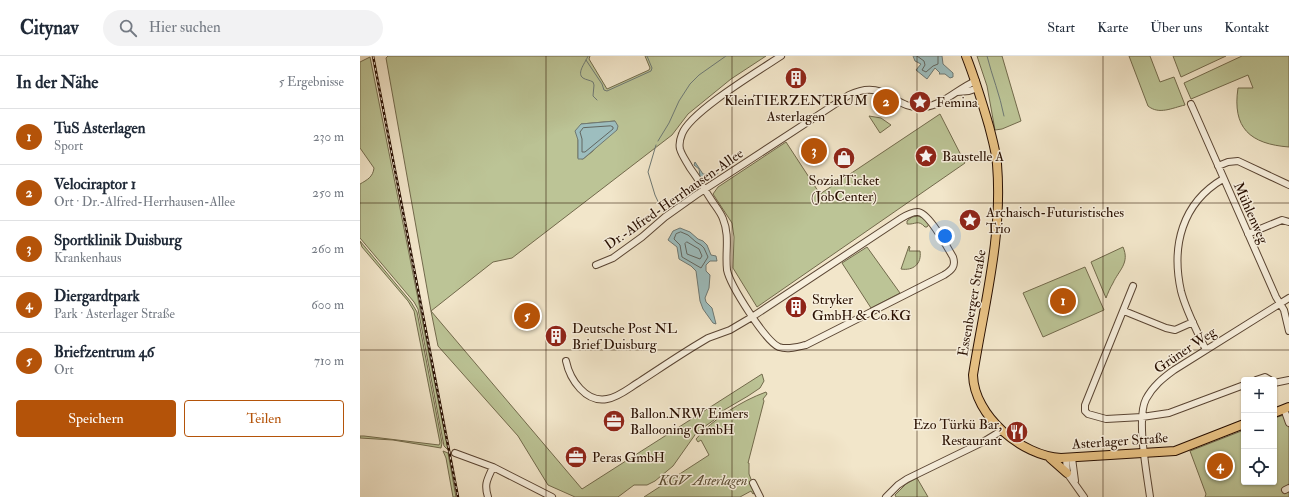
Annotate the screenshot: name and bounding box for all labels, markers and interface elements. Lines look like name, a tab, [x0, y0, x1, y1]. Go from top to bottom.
search box	[103, 10, 383, 46]
text: Citynav	[20, 16, 79, 40]
icon: search	[117, 17, 139, 39]
text: Hier suchen	[149, 18, 221, 37]
text: Start	[1047, 19, 1075, 36]
text: Karte	[1097, 19, 1128, 36]
text: Über uns	[1150, 19, 1202, 36]
text: Kontakt	[1224, 19, 1269, 36]
building icon: KleinTIERZENTRUM Asterlagen	[783, 65, 809, 91]
text: In der Nähe	[16, 72, 98, 93]
text: 5 Ergebnisse	[279, 74, 344, 90]
pin: 2	[873, 87, 899, 117]
place icon: Femina	[907, 89, 933, 115]
place label: KleinTIERZENTRUM Asterlagen	[724, 92, 868, 125]
place label: Femina	[936, 94, 978, 111]
text: TuS Asterlagen	[54, 119, 146, 138]
text: 1	[27, 129, 31, 145]
text: 230 m	[313, 129, 344, 145]
pin: 3	[801, 136, 827, 166]
text: Sport	[54, 138, 83, 154]
place icon: Baustelle A	[913, 143, 939, 169]
street label: Dr.-Alfred-Herrhausen-Allee	[601, 145, 747, 253]
shop icon: SozialTicket (JobCenter)	[831, 145, 857, 171]
place label: Baustelle A	[942, 148, 1004, 165]
place label: SozialTicket (JobCenter)	[809, 172, 880, 205]
text: Velociraptor 1	[54, 175, 136, 194]
street label: Mühlenweg	[1230, 180, 1273, 247]
text: 2	[26, 185, 32, 201]
text: 250 m	[312, 185, 344, 201]
text: Ort · Dr.-Alfred-Herrhausen-Allee	[54, 194, 235, 210]
place label: Archaisch-Futuristisches Trio	[985, 204, 1124, 237]
place icon: Archaisch-Futuristisches Trio	[957, 207, 983, 233]
your location	[935, 226, 955, 246]
text: Sportklinik Duisburg	[54, 231, 182, 250]
text: 3	[27, 241, 32, 257]
text: 260 m	[311, 241, 344, 257]
street label: Essenberger Straße	[954, 248, 990, 358]
text: Krankenhaus	[54, 250, 121, 266]
pin: 1	[1050, 286, 1076, 316]
text: Diergardtpark	[54, 287, 140, 306]
place label: Stryker GmbH & Co.KG	[812, 291, 911, 324]
building icon: Stryker GmbH & Co.KG	[783, 294, 809, 320]
text: 4	[25, 297, 33, 313]
text: 600 m	[311, 297, 344, 313]
pin: 5	[514, 301, 540, 331]
text: Park · Asterlager Straße	[54, 306, 175, 322]
place label: Deutsche Post NL Brief Duisburg	[572, 320, 677, 353]
street label: Grüner Weg	[1151, 322, 1220, 377]
building icon: Deutsche Post NL Brief Duisburg	[543, 323, 569, 349]
text: Briefzentrum 46	[54, 343, 154, 362]
text: 5	[26, 353, 32, 369]
text: 710 m	[314, 353, 344, 369]
text: Ort	[54, 362, 74, 378]
map controls	[1241, 377, 1277, 485]
button: +	[1241, 377, 1277, 413]
button: Speichern	[16, 400, 176, 437]
button: Teilen	[184, 400, 344, 437]
place label: Ballon.NRW Eimers Ballooning GmbH	[630, 405, 748, 438]
office icon: Ballon.NRW Eimers Ballooning GmbH	[601, 408, 627, 434]
button: −	[1241, 413, 1277, 449]
place label: Ezo Türkü Bar, Restaurant	[913, 416, 1002, 449]
restaurant icon: Ezo Türkü Bar, Restaurant	[1004, 419, 1030, 445]
street label: Asterlager Straße	[1070, 429, 1169, 453]
office icon: Peras GmbH	[563, 444, 589, 470]
place label: Peras GmbH	[592, 449, 665, 466]
button: locate	[1241, 449, 1277, 485]
pin: 4	[1207, 451, 1233, 481]
park label: KGV Asterlagen	[657, 472, 748, 489]

